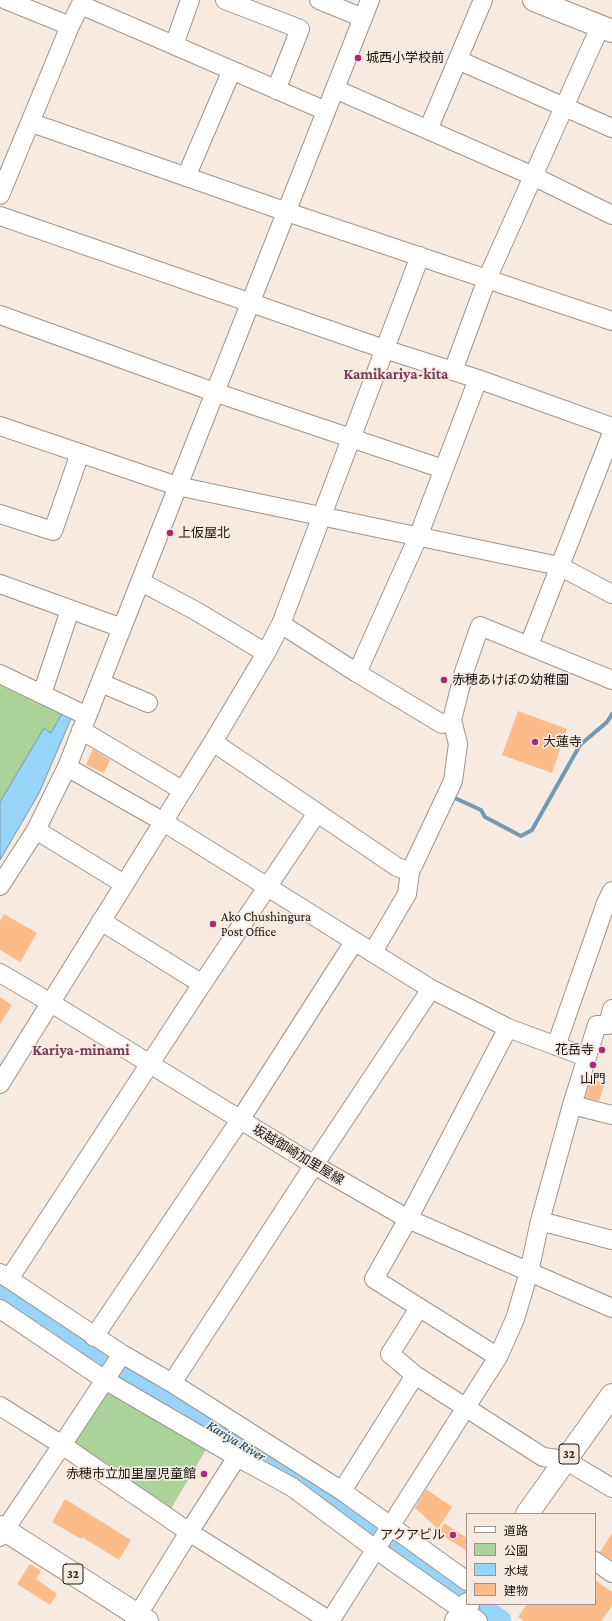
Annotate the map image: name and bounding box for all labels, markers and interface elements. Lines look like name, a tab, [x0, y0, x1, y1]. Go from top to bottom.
place label: 城西小学校前	[366, 50, 444, 66]
marker: 城西小学校前	[353, 53, 363, 63]
district label: Kamikariya-kita	[344, 365, 448, 383]
place label: 上仮屋北	[178, 525, 230, 541]
marker: 上仮屋北	[165, 528, 175, 538]
place label: 赤穂あけぼの幼稚園	[452, 672, 569, 688]
marker: 赤穂あけぼの幼稚園	[439, 675, 449, 685]
place label: 大蓮寺	[543, 734, 582, 750]
marker: 大蓮寺	[530, 737, 540, 747]
place label: Ako Chushingura Post Office	[221, 909, 311, 940]
marker: Ako Chushingura Post Office	[208, 919, 218, 929]
district label: Kariya-minami	[32, 1041, 130, 1059]
place label: 花岳寺	[555, 1042, 594, 1058]
marker: 花岳寺	[597, 1045, 607, 1055]
marker: 山門	[588, 1060, 598, 1070]
place label: 山門	[580, 1071, 606, 1087]
street label: 坂越御崎加里屋線	[249, 1122, 347, 1188]
water label: Kariya River	[204, 1417, 268, 1465]
road number: 32	[559, 1444, 579, 1464]
place label: 赤穂市立加里屋児童館	[66, 1466, 196, 1482]
marker: 赤穂市立加里屋児童館	[199, 1469, 209, 1479]
legend	[466, 1513, 596, 1605]
text: 道路	[504, 1524, 528, 1538]
place label: アクアビル	[380, 1527, 445, 1543]
marker: アクアビル	[448, 1530, 458, 1540]
text: 公園	[504, 1544, 528, 1558]
road number: 32	[63, 1564, 83, 1584]
text: 水域	[504, 1564, 528, 1578]
text: 建物	[504, 1584, 528, 1598]

